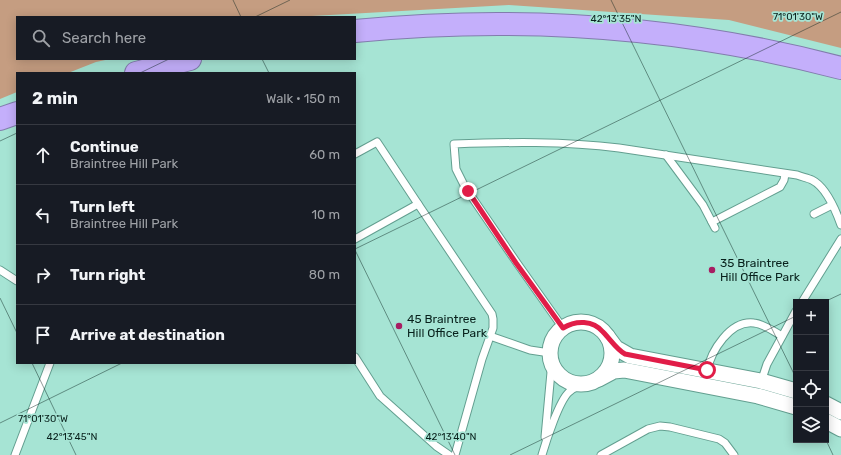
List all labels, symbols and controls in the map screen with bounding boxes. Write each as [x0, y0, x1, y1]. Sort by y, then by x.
text: 71°01'30"W [773, 11, 823, 23]
text: 42°13'35"N [590, 13, 642, 25]
search box [16, 16, 356, 60]
icon: search [30, 27, 52, 49]
text: Search here [62, 29, 146, 47]
text: 2 min [32, 88, 78, 108]
text: Walk · 150 m [266, 91, 340, 106]
text: Continue [70, 138, 139, 156]
icon: ahead [32, 144, 54, 166]
text: 60 m [309, 147, 340, 162]
text: Braintree Hill Park [70, 156, 178, 171]
route end [459, 182, 477, 200]
text: Turn left [70, 198, 135, 216]
icon: left [32, 204, 54, 226]
text: 10 m [311, 207, 340, 222]
text: Braintree Hill Park [70, 216, 178, 231]
place label: 35 Braintree Hill Office Park [720, 256, 801, 284]
icon: right [32, 264, 54, 286]
marker: 35 Braintree Hill Office Park [707, 265, 717, 275]
text: Turn right [70, 266, 145, 284]
text: 80 m [309, 267, 340, 282]
map controls [793, 299, 829, 443]
button: + [793, 299, 829, 335]
place label: 45 Braintree Hill Office Park [407, 312, 488, 340]
marker: 45 Braintree Hill Office Park [394, 321, 404, 331]
icon: arrive [32, 324, 54, 346]
text: Arrive at destination [70, 326, 225, 344]
button: − [793, 335, 829, 371]
route start [698, 361, 716, 379]
button: locate [793, 371, 829, 407]
button: layers [793, 407, 829, 443]
text: 71°01'30"W [18, 413, 68, 425]
text: 42°13'45"N [47, 431, 97, 443]
text: 42°13'40"N [425, 431, 477, 443]

